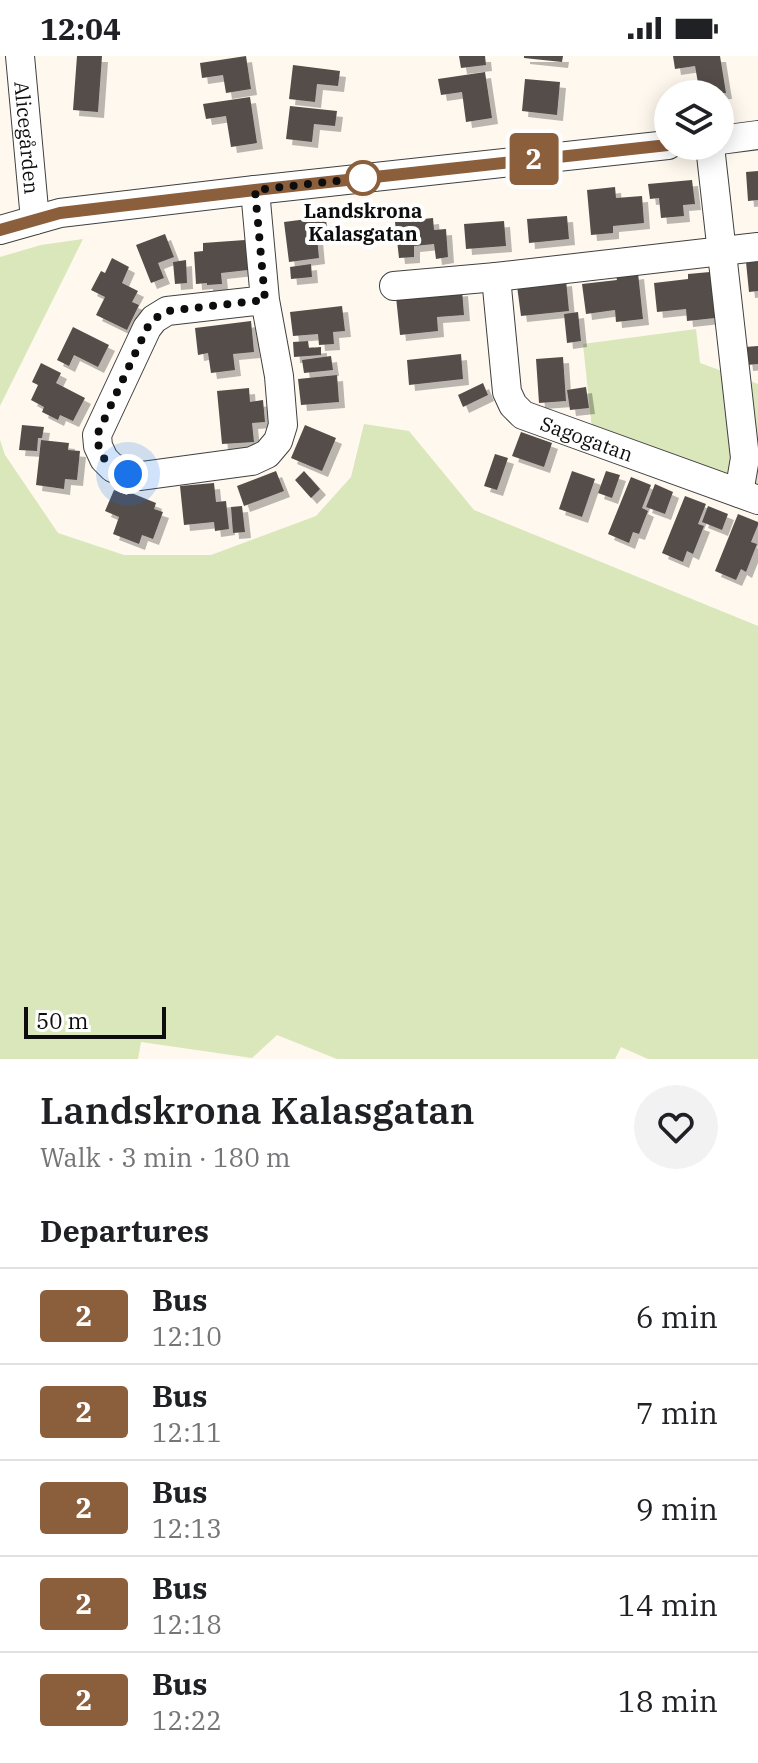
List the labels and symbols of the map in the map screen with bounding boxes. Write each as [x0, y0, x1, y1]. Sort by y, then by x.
street label: Alicegården [9, 80, 46, 195]
line badge: 2 [508, 133, 560, 185]
marker: Landskrona Kalasgatan [346, 161, 380, 195]
place label: Landskrona Kalasgatan [304, 197, 422, 247]
street label: Sagogatan [537, 409, 637, 467]
your location [108, 454, 148, 494]
scale bar [24, 1003, 166, 1039]

